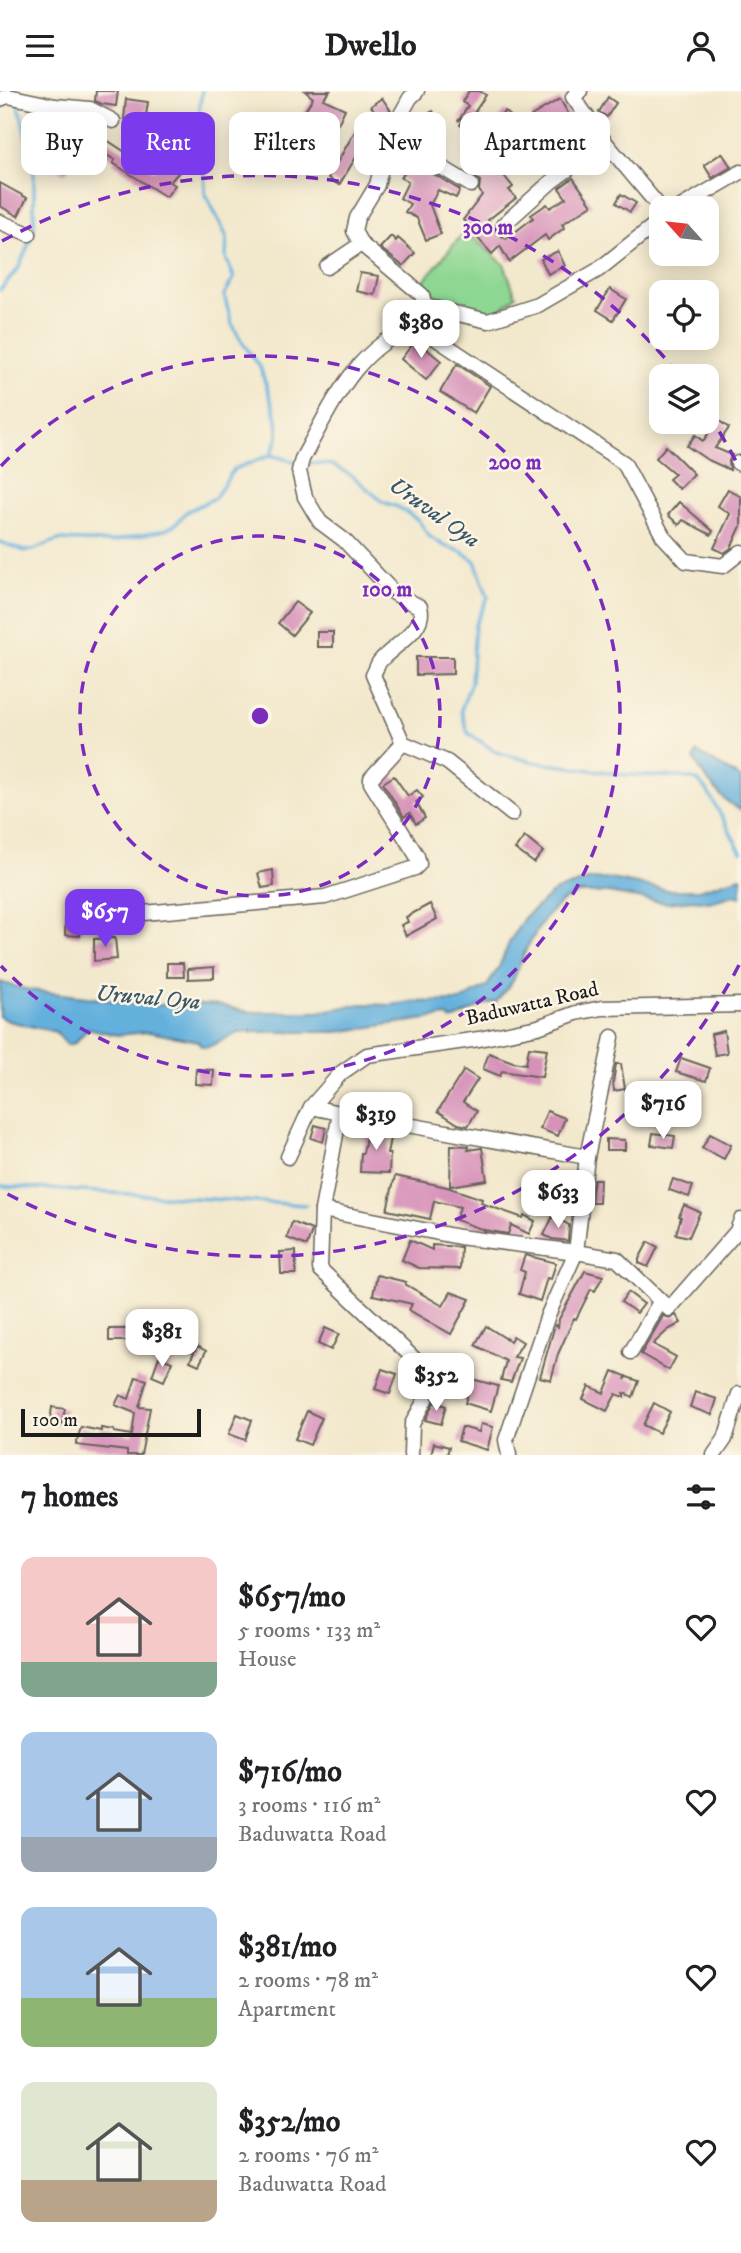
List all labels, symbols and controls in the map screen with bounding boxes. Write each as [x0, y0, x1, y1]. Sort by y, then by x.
text: Dwello [324, 26, 417, 66]
icon: menu [21, 27, 59, 65]
icon: person [682, 27, 720, 65]
chip: Buy [21, 112, 107, 175]
chip: Rent [121, 112, 215, 175]
chip: Filters [229, 112, 340, 175]
chip: New [354, 112, 446, 175]
chip: Apartment [460, 112, 610, 175]
north arrow [649, 196, 719, 266]
map controls [649, 196, 719, 434]
text: 300 m [463, 215, 514, 241]
button: locate [649, 280, 719, 350]
pin: $380 [380, 301, 462, 360]
text: $380 [398, 308, 444, 337]
button: layers [649, 364, 719, 434]
text: 200 m [488, 450, 542, 476]
water label: Uruval Oya [383, 471, 485, 555]
text: 100 m [362, 577, 412, 603]
centre of rings [248, 704, 272, 728]
pin: $657 [64, 889, 146, 949]
text: $657 [81, 897, 129, 926]
street label: Baduwatta Road [463, 976, 601, 1032]
water label: Uruval Oya [95, 979, 201, 1017]
pin: $716 [622, 1081, 704, 1141]
text: $716 [641, 1089, 686, 1118]
pin: $319 [335, 1093, 417, 1152]
text: $319 [356, 1100, 396, 1129]
pin: $633 [517, 1171, 599, 1230]
text: $633 [537, 1178, 579, 1207]
pin: $381 [121, 1309, 203, 1369]
text: $381 [141, 1317, 183, 1346]
pin: $352 [395, 1353, 477, 1413]
text: $352 [414, 1361, 458, 1390]
scale bar [21, 1406, 201, 1438]
text: 100 m [32, 1409, 78, 1432]
icon: filters [682, 1478, 720, 1516]
text: 7 homes [21, 1479, 118, 1516]
text: $657/mo [238, 1579, 346, 1616]
icon: home [77, 1585, 161, 1669]
icon: heart [682, 1608, 720, 1646]
text: 5 rooms · 133 m² [238, 1616, 380, 1645]
text: House [238, 1645, 296, 1674]
text: $716/mo [238, 1754, 342, 1791]
icon: home [77, 1760, 161, 1844]
icon: heart [682, 1783, 720, 1821]
text: 3 rooms · 116 m² [238, 1791, 381, 1820]
text: Baduwatta Road [238, 1820, 386, 1849]
text: $381/mo [238, 1929, 337, 1966]
icon: home [77, 1935, 161, 2019]
icon: heart [682, 1958, 720, 1996]
text: 2 rooms · 78 m² [238, 1966, 378, 1995]
text: Apartment [238, 1995, 336, 2024]
text: $352/mo [238, 2104, 340, 2141]
icon: home [77, 2110, 161, 2194]
icon: heart [682, 2133, 720, 2171]
text: 2 rooms · 76 m² [238, 2141, 378, 2170]
text: Baduwatta Road [238, 2170, 386, 2199]

